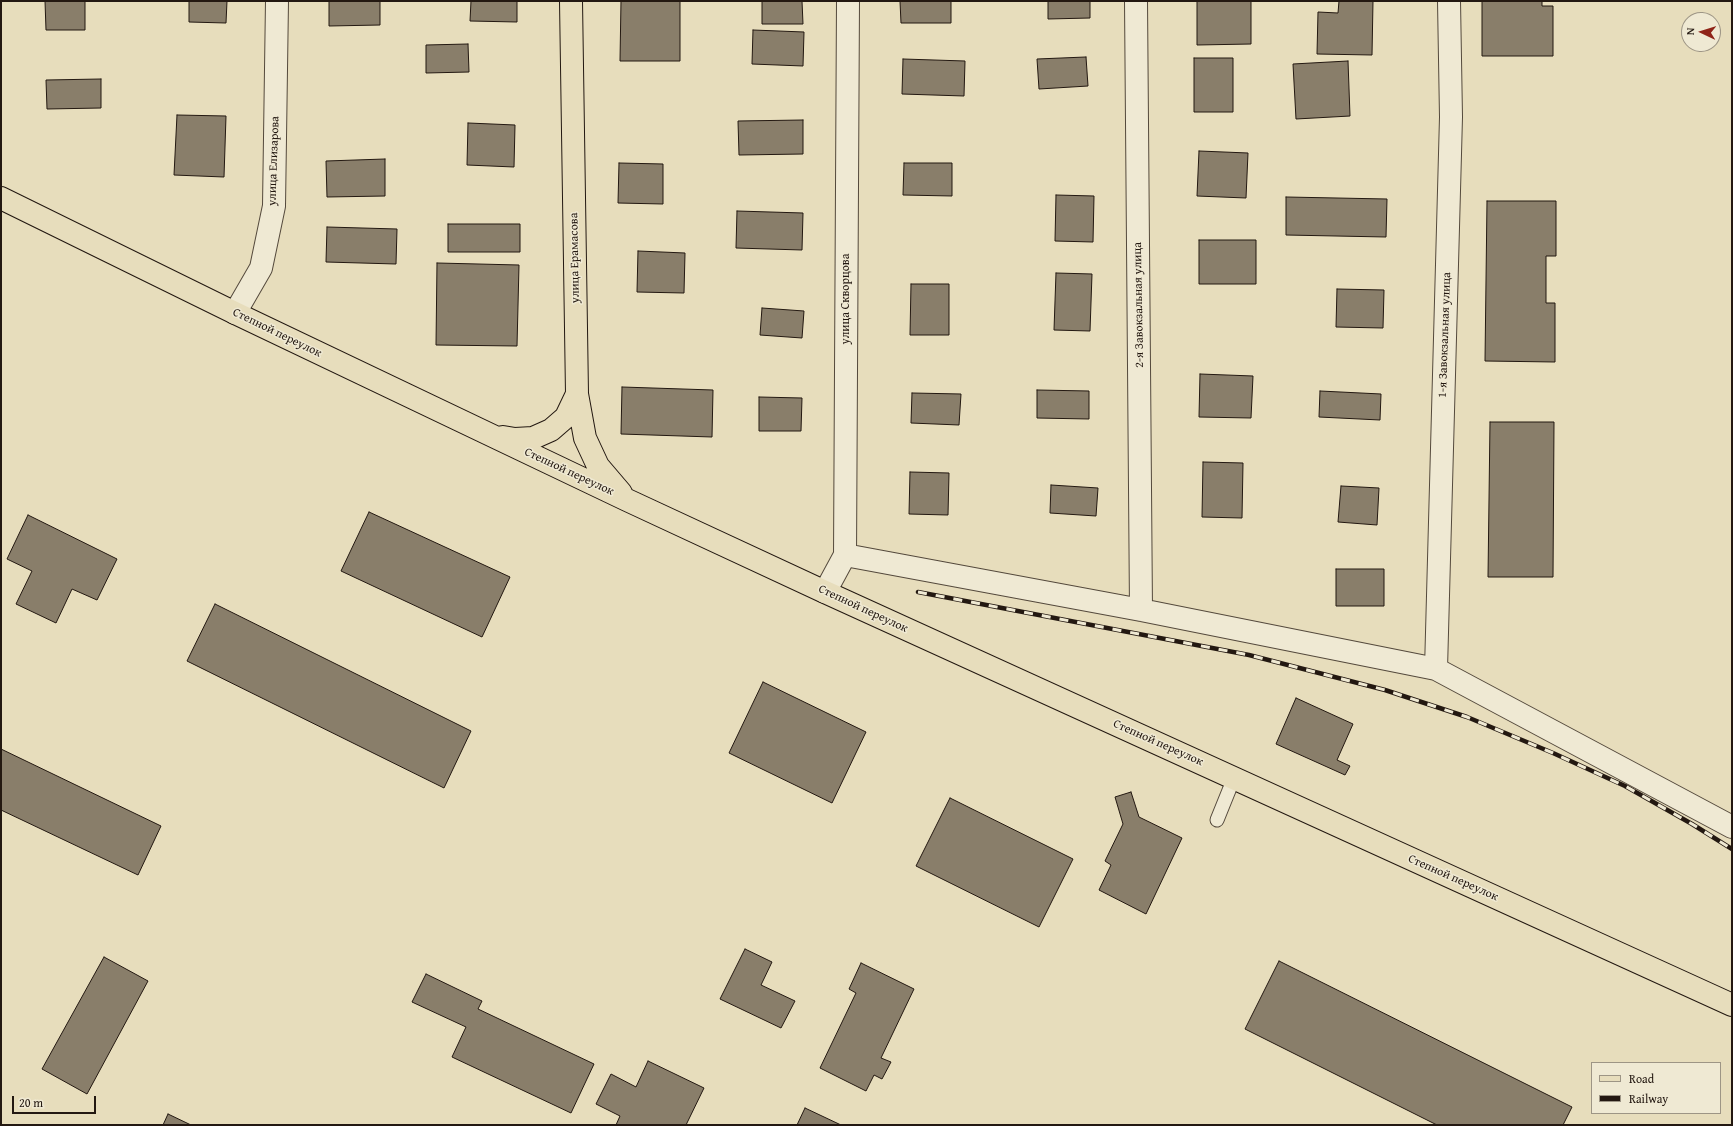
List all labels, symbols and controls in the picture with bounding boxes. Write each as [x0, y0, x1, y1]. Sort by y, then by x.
north arrow [1681, 12, 1721, 52]
text: N [1682, 27, 1698, 35]
street label: улица Елизарова [265, 116, 283, 206]
street label: улица Ерамасова [567, 213, 583, 303]
street label: 2-я Завокзальная улица [1131, 242, 1147, 368]
street label: улица Скворцова [839, 254, 853, 344]
street label: 1-я Завокзальная улица [1436, 272, 1454, 398]
street label: Степной переулок [230, 305, 324, 361]
street label: Степной переулок [522, 445, 616, 499]
street label: Степной переулок [816, 582, 910, 636]
street label: Степной переулок [1111, 717, 1205, 769]
street label: Степной переулок [1406, 852, 1500, 904]
legend [1591, 1062, 1721, 1114]
text: Road [1629, 1070, 1654, 1087]
scale bar [14, 1088, 98, 1114]
text: Railway [1629, 1090, 1668, 1107]
text: 20 m [19, 1094, 43, 1111]

